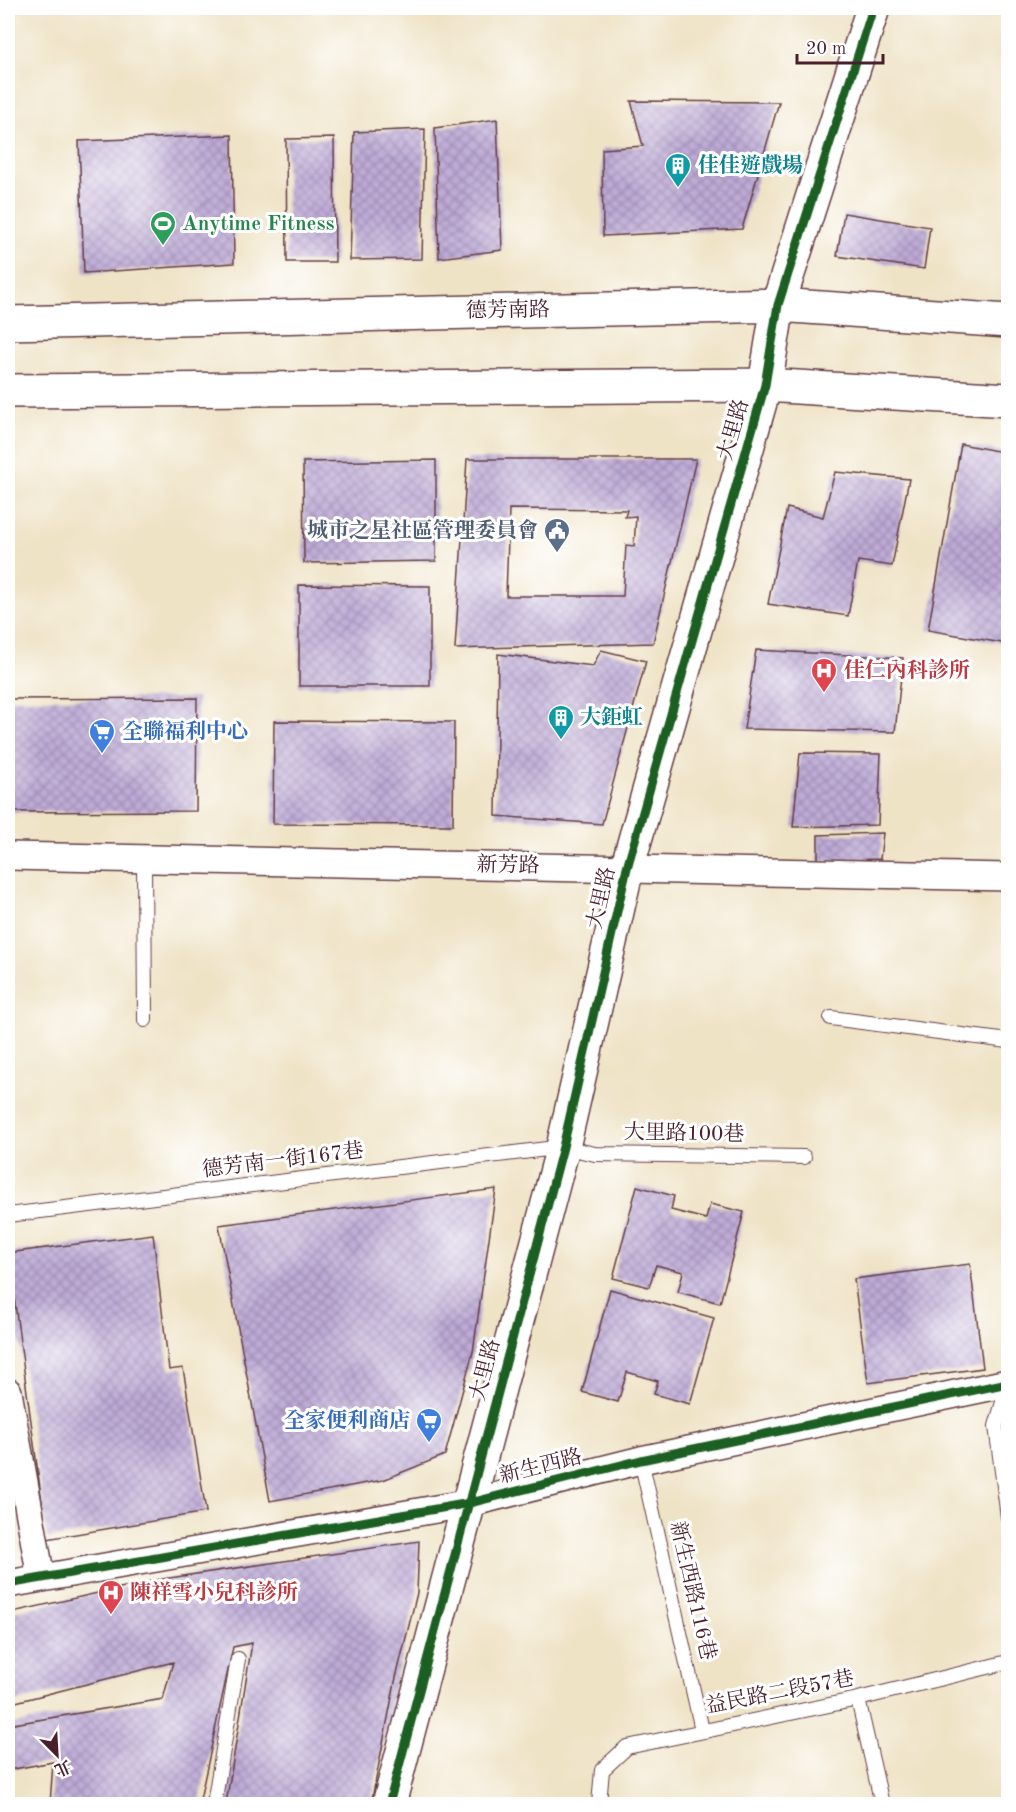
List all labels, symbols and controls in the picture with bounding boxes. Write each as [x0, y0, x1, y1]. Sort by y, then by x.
scale bar [797, 27, 882, 65]
text: 20 m [806, 40, 846, 58]
building icon: 佳佳遊戲場 [663, 151, 693, 189]
place label: 佳佳遊戲場 [698, 153, 803, 177]
sports icon: Anytime Fitness [148, 209, 178, 247]
place label: Anytime Fitness [182, 214, 335, 235]
street label: 德芳南路 [466, 298, 550, 322]
street label: 大里路 [713, 396, 753, 463]
public building icon: 城市之星社區管理委員會 [542, 516, 572, 554]
place label: 城市之星社區管理委員會 [307, 518, 538, 542]
hospital icon: 佳仁內科診所 [809, 656, 839, 694]
place label: 佳仁內科診所 [844, 658, 970, 682]
building icon: 大鉅虹 [546, 703, 576, 741]
place label: 大鉅虹 [580, 706, 643, 729]
supermarket icon: 全聯福利中心 [87, 717, 117, 755]
place label: 全聯福利中心 [122, 720, 248, 743]
street label: 新芳路 [476, 853, 540, 877]
street label: 大里路 [583, 864, 619, 931]
street label: 大里路100巷 [624, 1120, 744, 1146]
street label: 德芳南一街167巷 [201, 1139, 365, 1181]
street label: 大里路 [466, 1336, 504, 1403]
supermarket icon: 全家便利商店 [414, 1406, 444, 1444]
place label: 全家便利商店 [284, 1408, 410, 1432]
street label: 新生西路 [497, 1445, 584, 1487]
street label: 新生西路116巷 [666, 1519, 720, 1662]
hospital icon: 陳祥雪小兒科診所 [96, 1578, 126, 1616]
place label: 陳祥雪小兒科診所 [130, 1580, 298, 1604]
street label: 益民路二段57巷 [704, 1666, 856, 1718]
north arrow [27, 1725, 87, 1785]
text: 北 [52, 1756, 74, 1779]

